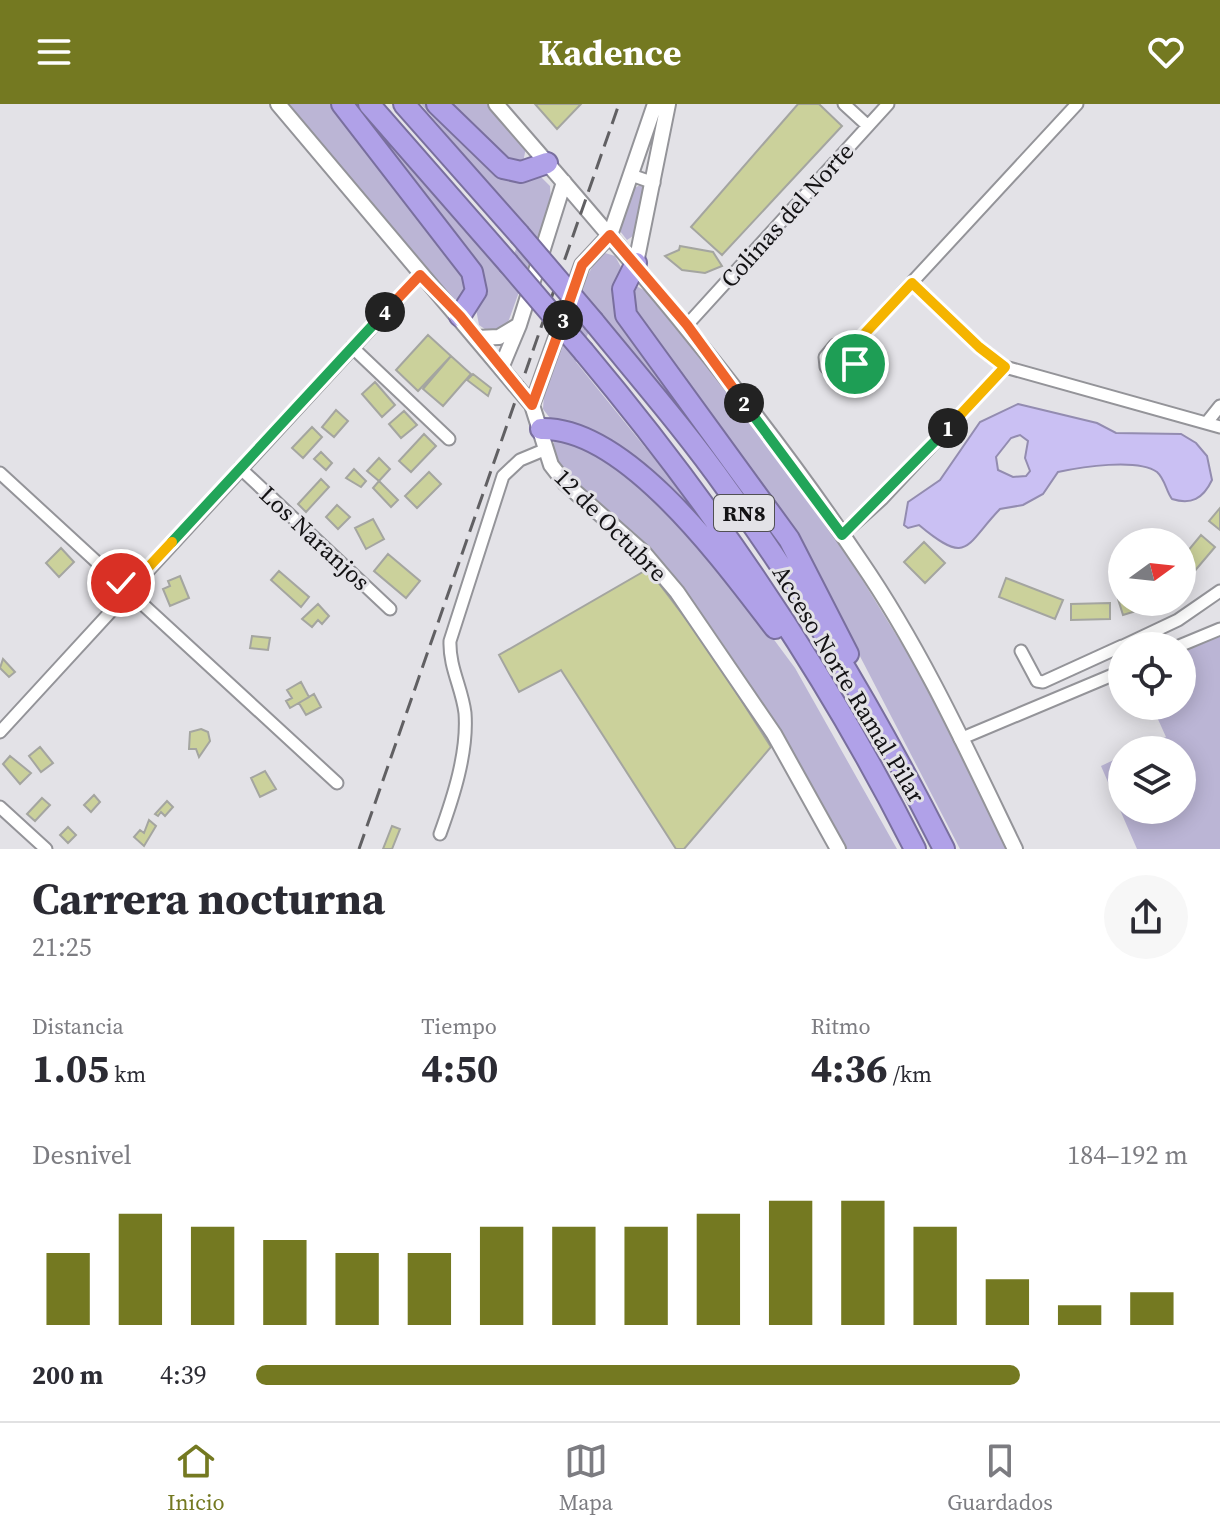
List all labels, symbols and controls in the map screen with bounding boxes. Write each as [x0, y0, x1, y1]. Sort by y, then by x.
text: Kadence [538, 28, 682, 77]
icon: menu [32, 30, 76, 74]
icon: heart [1144, 30, 1188, 74]
street label: Colinas del Norte [713, 135, 861, 295]
pin: 4 [365, 292, 405, 332]
text: 4 [379, 297, 391, 327]
pin: 3 [543, 300, 583, 340]
text: 3 [557, 305, 569, 335]
pin [821, 330, 889, 398]
icon: arrive [833, 342, 877, 386]
pin: 2 [724, 383, 764, 423]
text: 2 [738, 388, 750, 418]
pin: 1 [928, 408, 968, 448]
text: 1 [942, 413, 954, 443]
street label: 12 de Octubre [547, 461, 675, 589]
street label: Los Naranjos [253, 478, 377, 598]
road number: RN8 [714, 495, 774, 531]
north arrow [1108, 528, 1196, 616]
map controls [1108, 528, 1196, 824]
pin [87, 549, 155, 617]
street label: Acceso Norte Ramal Pilar [765, 559, 933, 809]
icon: check [99, 561, 143, 605]
button: locate [1108, 632, 1196, 720]
button: layers [1108, 736, 1196, 824]
text: Carrera nocturna [32, 868, 385, 929]
button: share [1104, 875, 1188, 959]
text: 21:25 [32, 929, 92, 965]
text: Distancia [32, 1011, 124, 1041]
text: Tiempo [421, 1011, 497, 1041]
text: Ritmo [811, 1011, 871, 1041]
text: 1.05 [32, 1041, 109, 1095]
text: 4:50 [421, 1041, 498, 1095]
text: 4:36 [811, 1041, 888, 1095]
text: km [109, 1059, 146, 1089]
text: /km [888, 1059, 932, 1089]
text: Desnivel [32, 1137, 131, 1173]
text: 184–192 m [1067, 1137, 1188, 1173]
text: 200 m [32, 1357, 103, 1393]
text: 4:39 [160, 1357, 207, 1393]
tab: Inicio [167, 1439, 225, 1517]
tab: Mapa [559, 1439, 613, 1517]
tab: Guardados [947, 1439, 1053, 1517]

